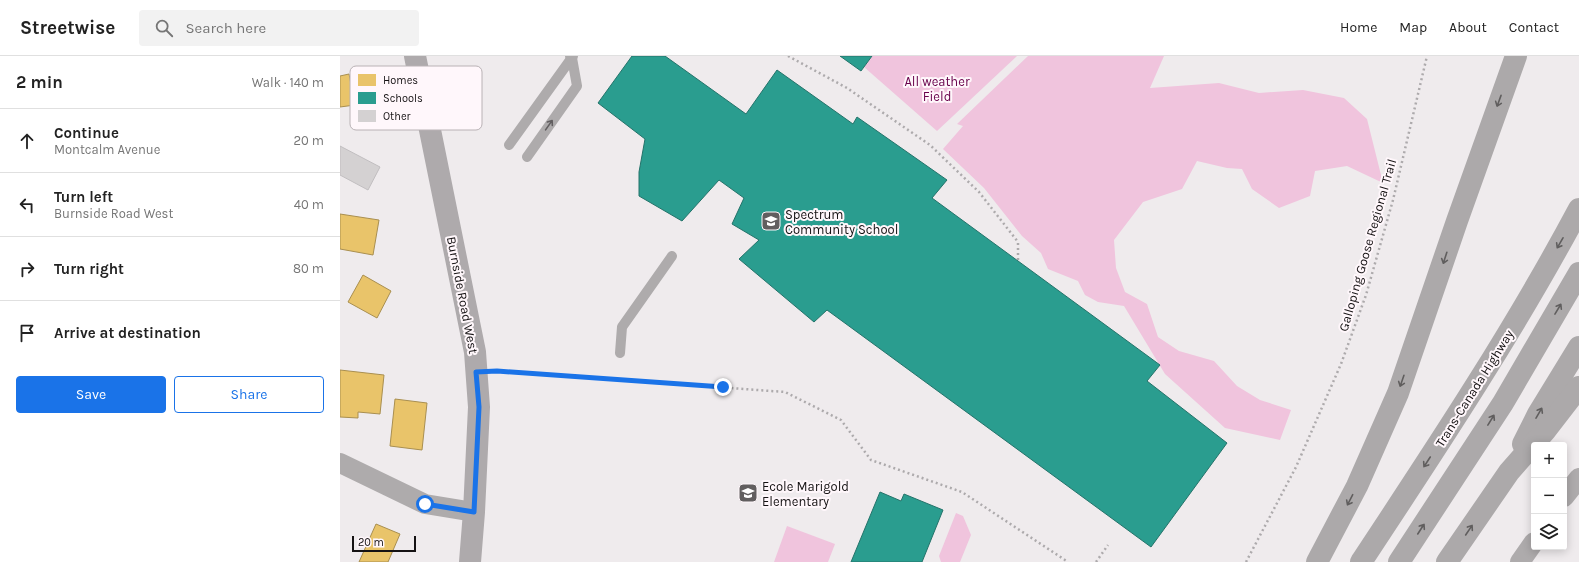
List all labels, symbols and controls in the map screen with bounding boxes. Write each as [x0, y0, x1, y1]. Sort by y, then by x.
search box [139, 10, 419, 46]
text: Streetwise [20, 17, 115, 39]
icon: search [153, 17, 175, 39]
text: Search here [185, 19, 266, 37]
text: Home [1340, 19, 1377, 36]
text: Map [1399, 19, 1427, 36]
text: About [1449, 19, 1487, 36]
text: Contact [1509, 19, 1559, 36]
legend [350, 66, 482, 130]
text: 2 min [16, 72, 63, 92]
text: Homes [383, 74, 418, 87]
park label: All weather Field [904, 74, 970, 104]
text: Walk · 140 m [252, 75, 324, 90]
text: Schools [383, 92, 423, 105]
one-way arrow [1495, 95, 1502, 108]
text: Other [383, 110, 411, 123]
one-way arrow [545, 120, 554, 131]
text: Continue [54, 124, 119, 142]
icon: ahead [16, 130, 38, 152]
text: 20 m [294, 133, 324, 148]
text: Montcalm Avenue [54, 142, 160, 157]
street label: Galloping Goose Regional Trail [1336, 157, 1399, 333]
text: Turn left [54, 188, 113, 206]
icon: left [16, 194, 38, 216]
text: 40 m [294, 197, 324, 212]
text: Burnside Road West [54, 206, 173, 221]
place label: Spectrum Community School [785, 207, 898, 237]
school or university icon: Spectrum Community School [760, 210, 782, 232]
street label: Burnside Road West [444, 235, 481, 355]
one-way arrow [1555, 237, 1563, 249]
one-way arrow [1440, 251, 1448, 263]
icon: right [16, 258, 38, 280]
text: Turn right [54, 260, 124, 278]
text: 80 m [293, 261, 324, 276]
one-way arrow [1555, 303, 1563, 315]
icon: arrive [16, 322, 38, 344]
text: Arrive at destination [54, 324, 201, 342]
street label: Trans-Canada Highway [1432, 327, 1517, 450]
one-way arrow [1398, 374, 1405, 387]
button: Save [16, 376, 166, 413]
button: Share [174, 376, 324, 413]
route end [714, 378, 732, 396]
one-way arrow [1536, 407, 1543, 419]
one-way arrow [1488, 414, 1496, 426]
map controls [1531, 442, 1567, 550]
button: + [1531, 442, 1567, 478]
one-way arrow [1423, 456, 1431, 467]
button: − [1531, 478, 1567, 514]
place label: Ecole Marigold Elementary [762, 479, 849, 509]
school or university icon: Ecole Marigold Elementary [737, 482, 759, 504]
one-way arrow [1345, 493, 1353, 505]
route start [416, 495, 434, 513]
button: layers [1531, 514, 1567, 550]
one-way arrow [1417, 524, 1425, 535]
one-way arrow [1465, 525, 1473, 536]
scale bar [352, 534, 416, 553]
text: 20 m [358, 536, 384, 549]

